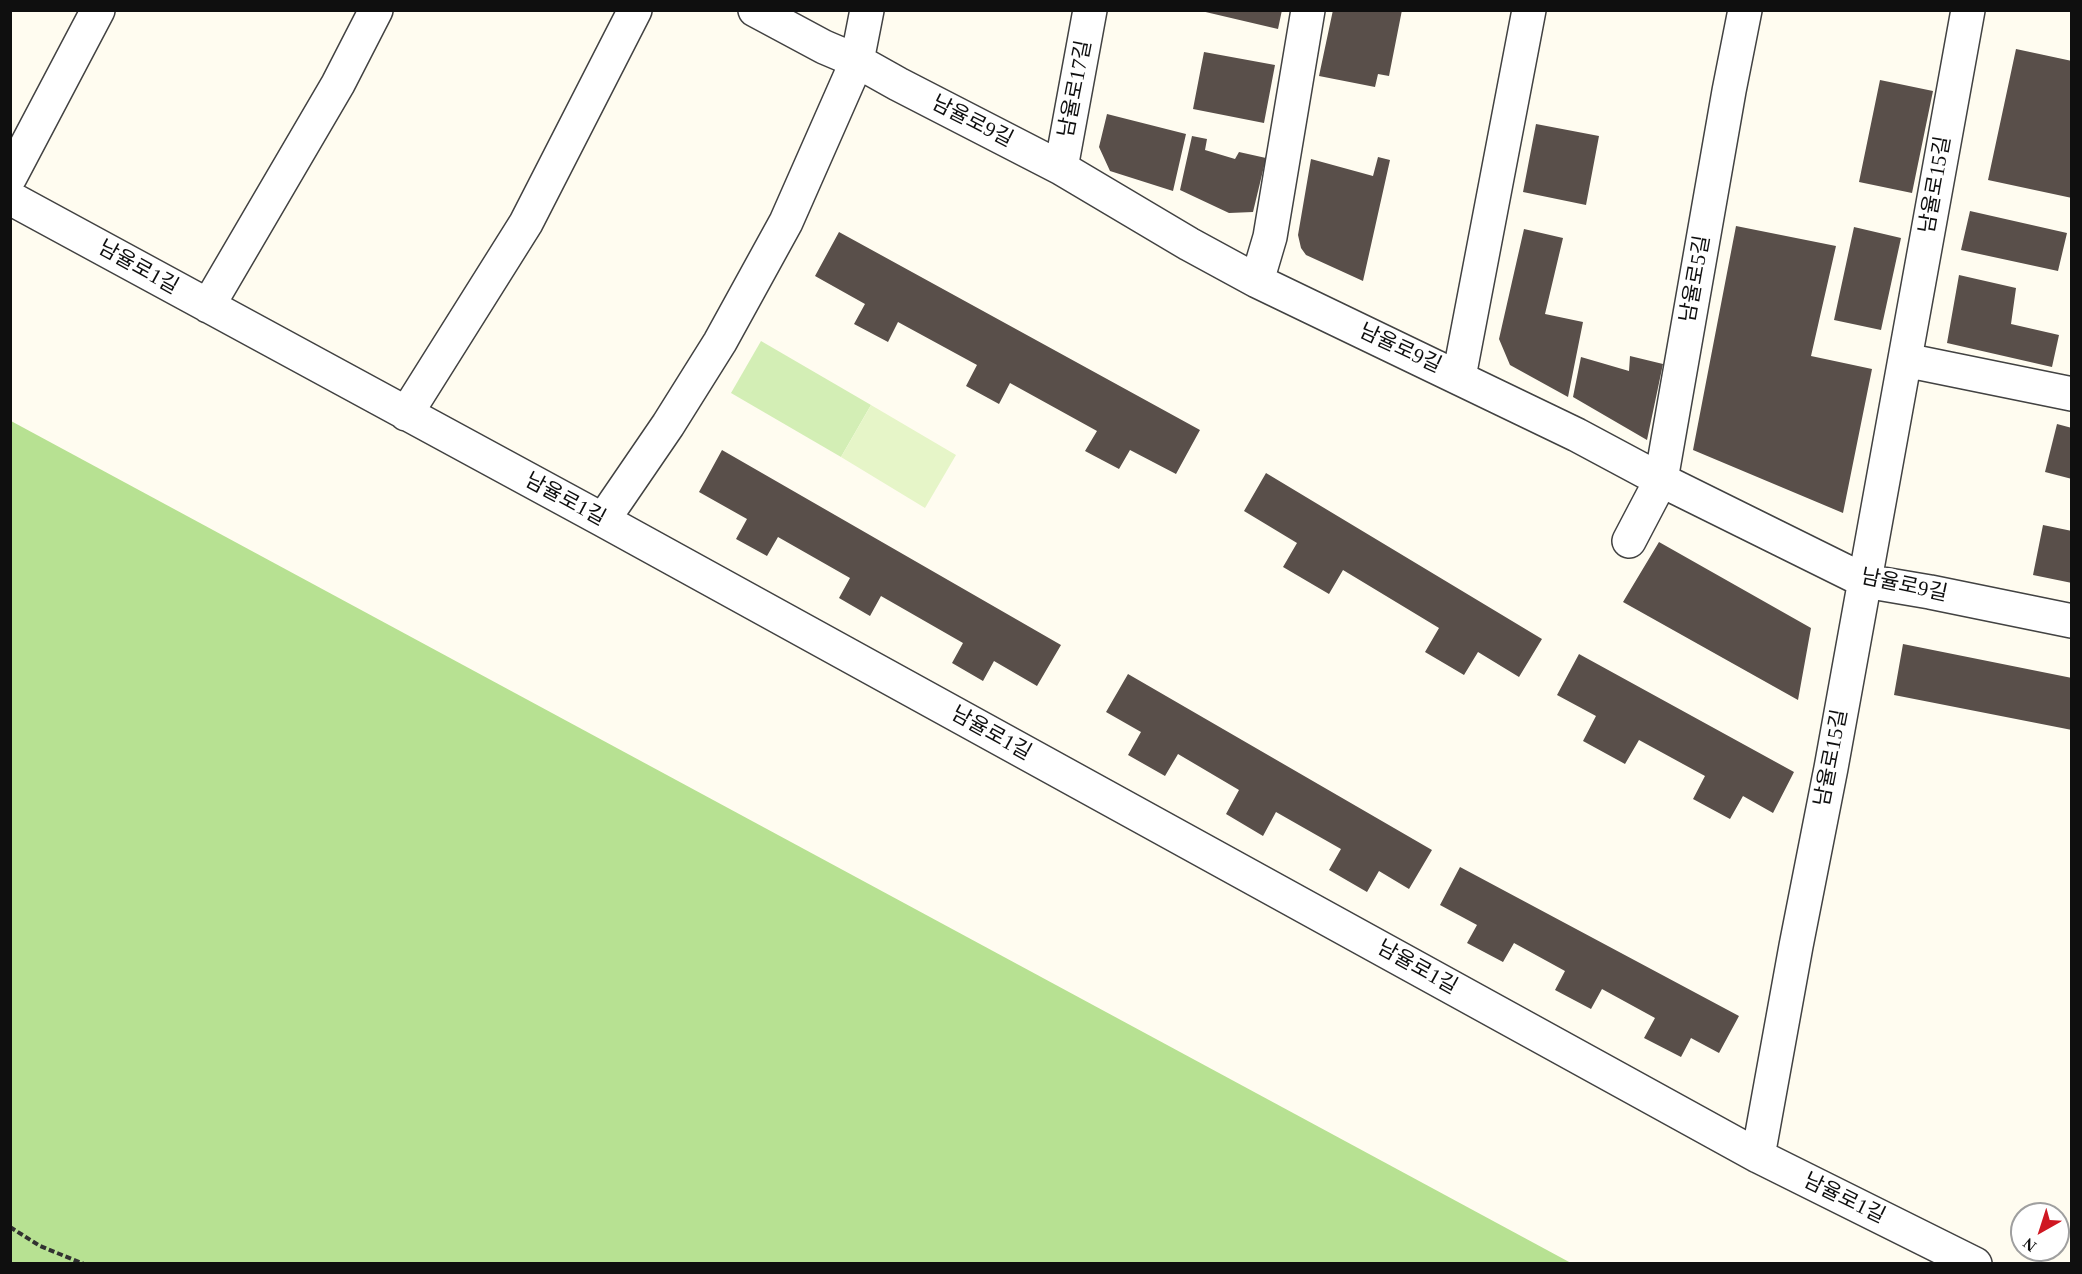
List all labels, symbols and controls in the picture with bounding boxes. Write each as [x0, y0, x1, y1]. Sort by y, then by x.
street label: 남율로17길 [1054, 38, 1098, 140]
street label: 남율로9길 [927, 91, 1017, 153]
street label: 남율로15길 [1915, 134, 1957, 236]
street label: 남율로5길 [1676, 234, 1716, 324]
street label: 남율로1길 [94, 236, 182, 300]
street label: 남율로9길 [1355, 319, 1445, 379]
street label: 남율로1길 [520, 468, 610, 532]
street label: 남율로9길 [1858, 565, 1950, 607]
street label: 남율로1길 [947, 702, 1035, 766]
street label: 남율로15길 [1810, 707, 1854, 809]
street label: 남율로1길 [1373, 936, 1461, 1000]
street label: 남율로1길 [1799, 1168, 1889, 1230]
north arrow [2010, 1202, 2070, 1262]
text: N [2020, 1235, 2039, 1255]

